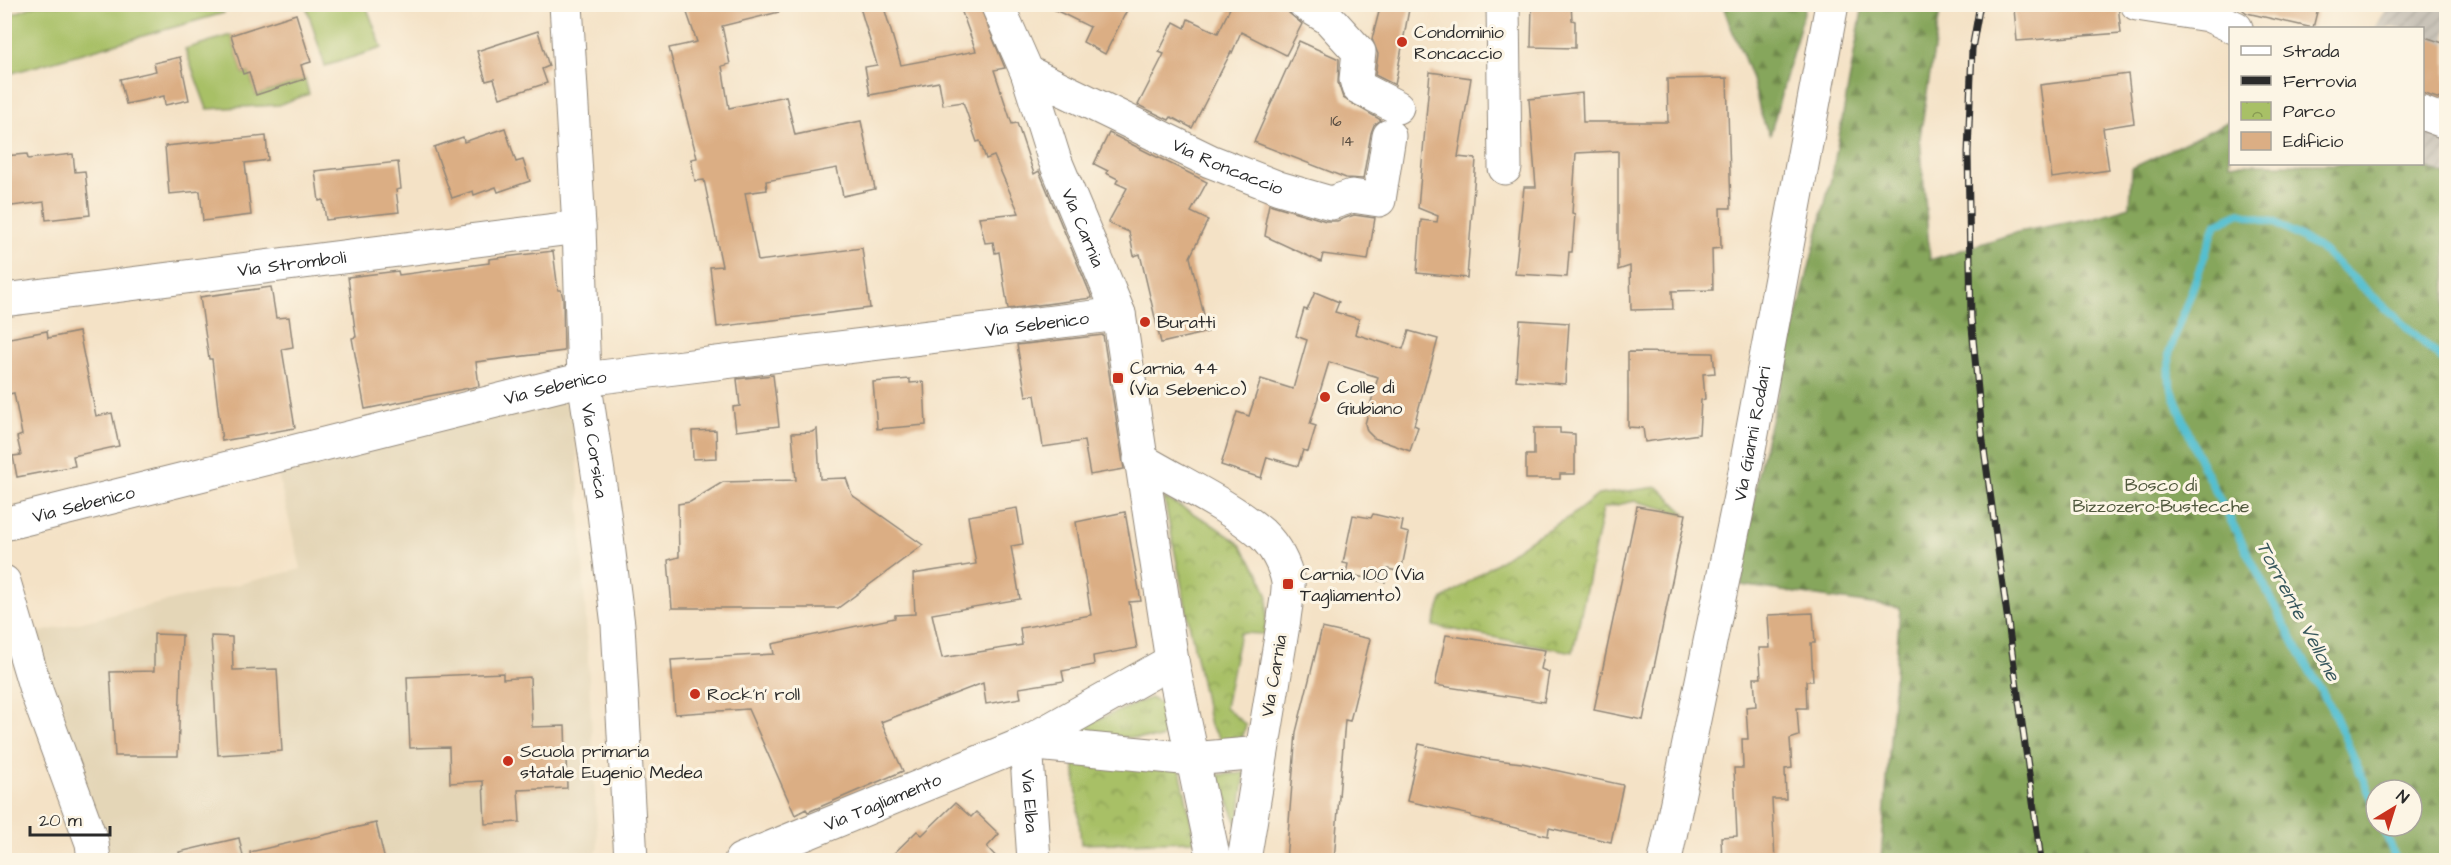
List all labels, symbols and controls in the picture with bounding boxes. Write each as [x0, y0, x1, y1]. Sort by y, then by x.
place label: Condominio Roncaccio [1414, 20, 1504, 66]
legend [2229, 27, 2424, 165]
marker: Condominio Roncaccio [1395, 35, 1409, 49]
text: Strada [2283, 39, 2339, 64]
text: Ferrovia [2283, 69, 2356, 94]
text: Parco [2283, 99, 2335, 124]
house number: 16 [1330, 111, 1342, 132]
text: Edificio [2283, 129, 2343, 154]
house number: 14 [1342, 131, 1354, 152]
street label: Via Roncaccio [1168, 132, 1287, 201]
street label: Via Carnia [1056, 185, 1111, 271]
street label: Via Stromboli [236, 244, 348, 283]
street label: Via Sebenico [983, 305, 1090, 343]
place label: Buratti [1157, 310, 1216, 335]
marker: Buratti [1138, 315, 1152, 329]
place label: Carnia, 44 (Via Sebenico) [1130, 356, 1246, 402]
street label: Via Sebenico [501, 364, 608, 411]
street label: Via Gianni Rodari [1727, 364, 1777, 503]
marker: Carnia, 44 (Via Sebenico) [1111, 371, 1125, 385]
place label: Colle di Giubiano [1337, 375, 1402, 421]
marker: Colle di Giubiano [1318, 390, 1332, 404]
street label: Via Corsica [575, 402, 614, 500]
park label: Bosco di Bizzozero-Bustecche [2072, 473, 2250, 519]
street label: Via Sebenico [30, 479, 137, 529]
water label: Torrente Vellone [2249, 536, 2347, 687]
place label: Carnia, 100 (Via Tagliamento) [1300, 562, 1424, 609]
marker: Carnia, 100 (Via Tagliamento) [1281, 577, 1295, 591]
street label: Via Carnia [1254, 633, 1294, 719]
place label: Rock'n' roll [707, 682, 800, 707]
marker: Rock'n' roll [688, 687, 702, 701]
place label: Scuola primaria statale Eugenio Medea [520, 739, 702, 786]
marker: Scuola primaria statale Eugenio Medea [501, 754, 515, 768]
street label: Via Tagliamento [820, 767, 945, 837]
street label: Via Elba [1015, 768, 1045, 833]
north arrow [2364, 778, 2424, 838]
text: N [2392, 785, 2413, 809]
scale bar [30, 799, 110, 837]
text: 20 m [39, 808, 82, 833]

